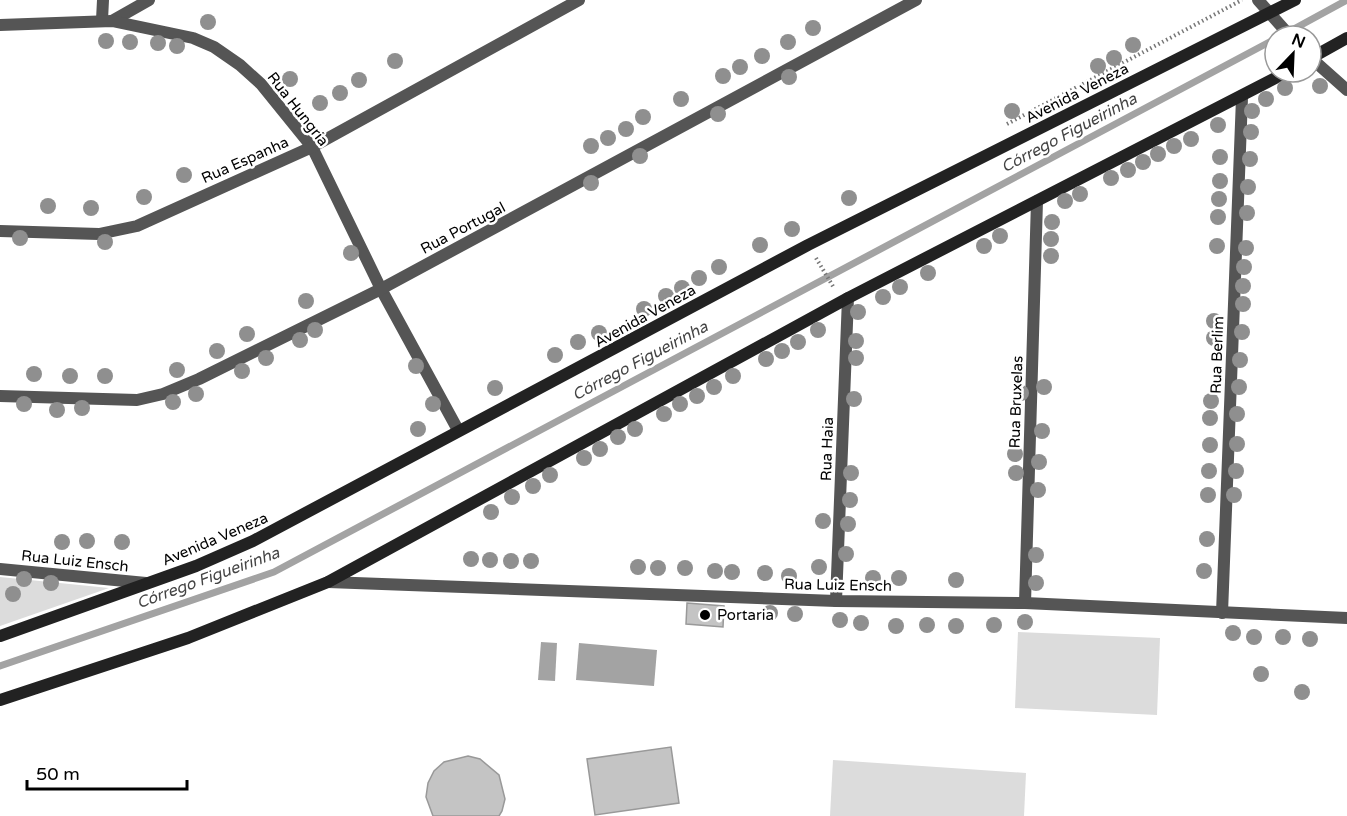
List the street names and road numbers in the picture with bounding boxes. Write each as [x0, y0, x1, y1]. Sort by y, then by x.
street label: Avenida Veneza [1022, 59, 1132, 127]
street label: Rua Hungria [264, 68, 332, 150]
street label: Rua Espanha [199, 133, 291, 187]
street label: Rua Portugal [418, 198, 508, 258]
street label: Avenida Veneza [591, 281, 699, 351]
street label: Rua Berlim [1207, 316, 1227, 394]
street label: Rua Bruxelas [1005, 355, 1027, 449]
street label: Rua Haia [817, 417, 837, 481]
street label: Avenida Veneza [159, 509, 271, 569]
street label: Rua Luiz Ensch [20, 546, 130, 576]
street label: Rua Luiz Ensch [784, 575, 892, 595]

